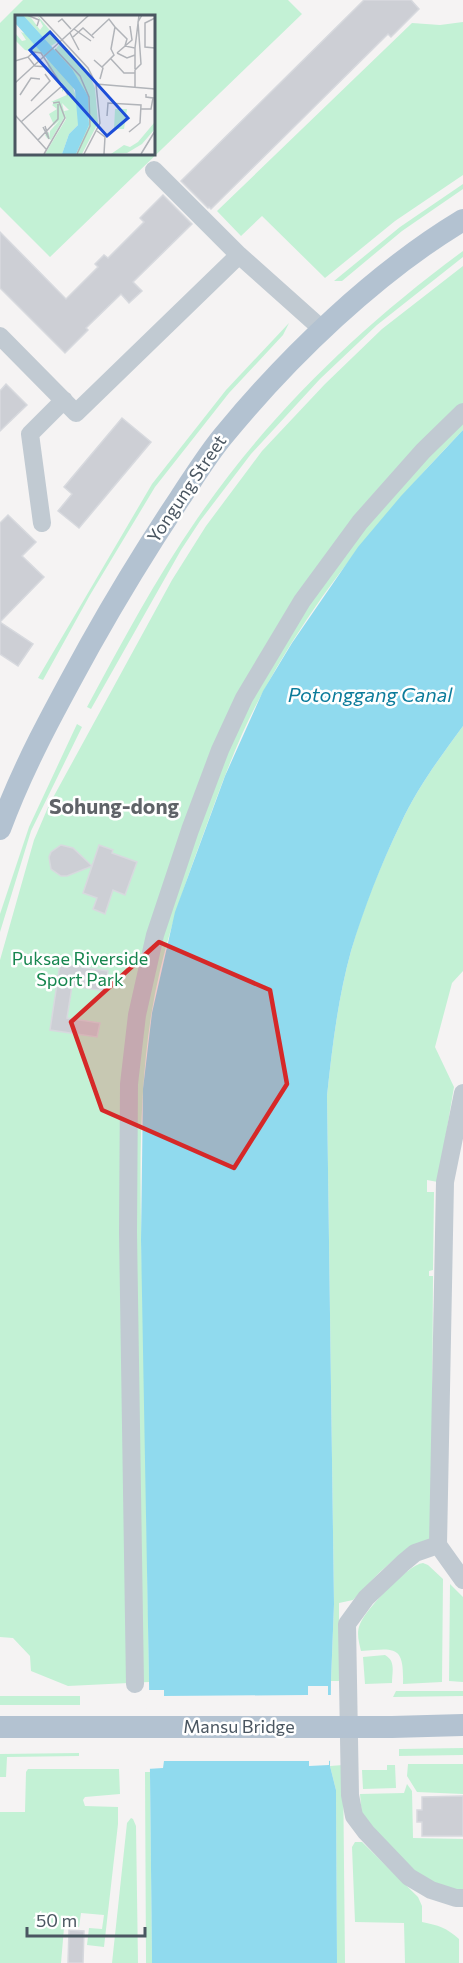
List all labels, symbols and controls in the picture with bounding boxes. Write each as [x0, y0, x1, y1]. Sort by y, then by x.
inset map [15, 15, 154, 154]
street label: Yongung Street [142, 430, 230, 547]
water label: Potonggang Canal [288, 682, 453, 706]
district label: Sohung-dong [49, 793, 180, 818]
park label: Puksae Riverside Sport Park [12, 947, 148, 990]
street label: Mansu Bridge [183, 1715, 295, 1737]
scale bar [27, 1900, 146, 1938]
text: 50 m [36, 1909, 77, 1931]

